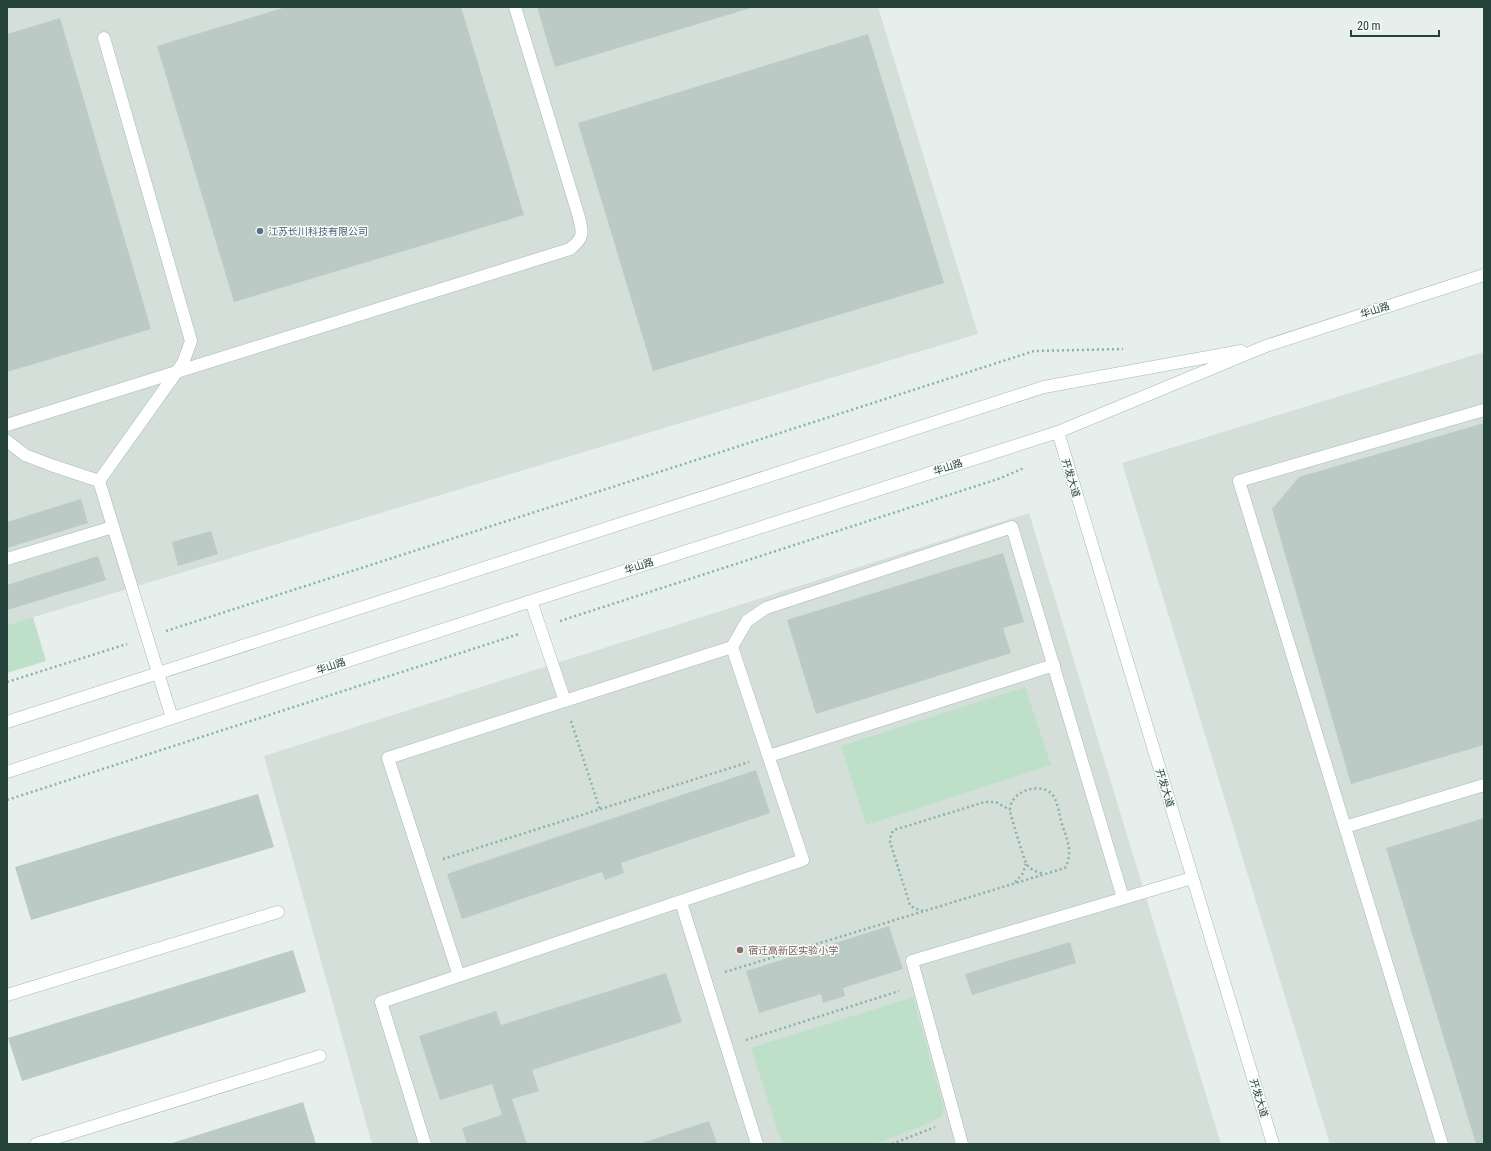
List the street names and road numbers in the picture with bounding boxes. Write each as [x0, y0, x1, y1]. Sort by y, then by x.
street label: 华山路 [1359, 300, 1391, 320]
street label: 华山路 [932, 457, 964, 477]
street label: 开发大道 [1060, 457, 1082, 499]
street label: 华山路 [623, 556, 655, 576]
street label: 华山路 [315, 656, 347, 676]
street label: 开发大道 [1154, 767, 1176, 809]
street label: 开发大道 [1248, 1077, 1270, 1119]

